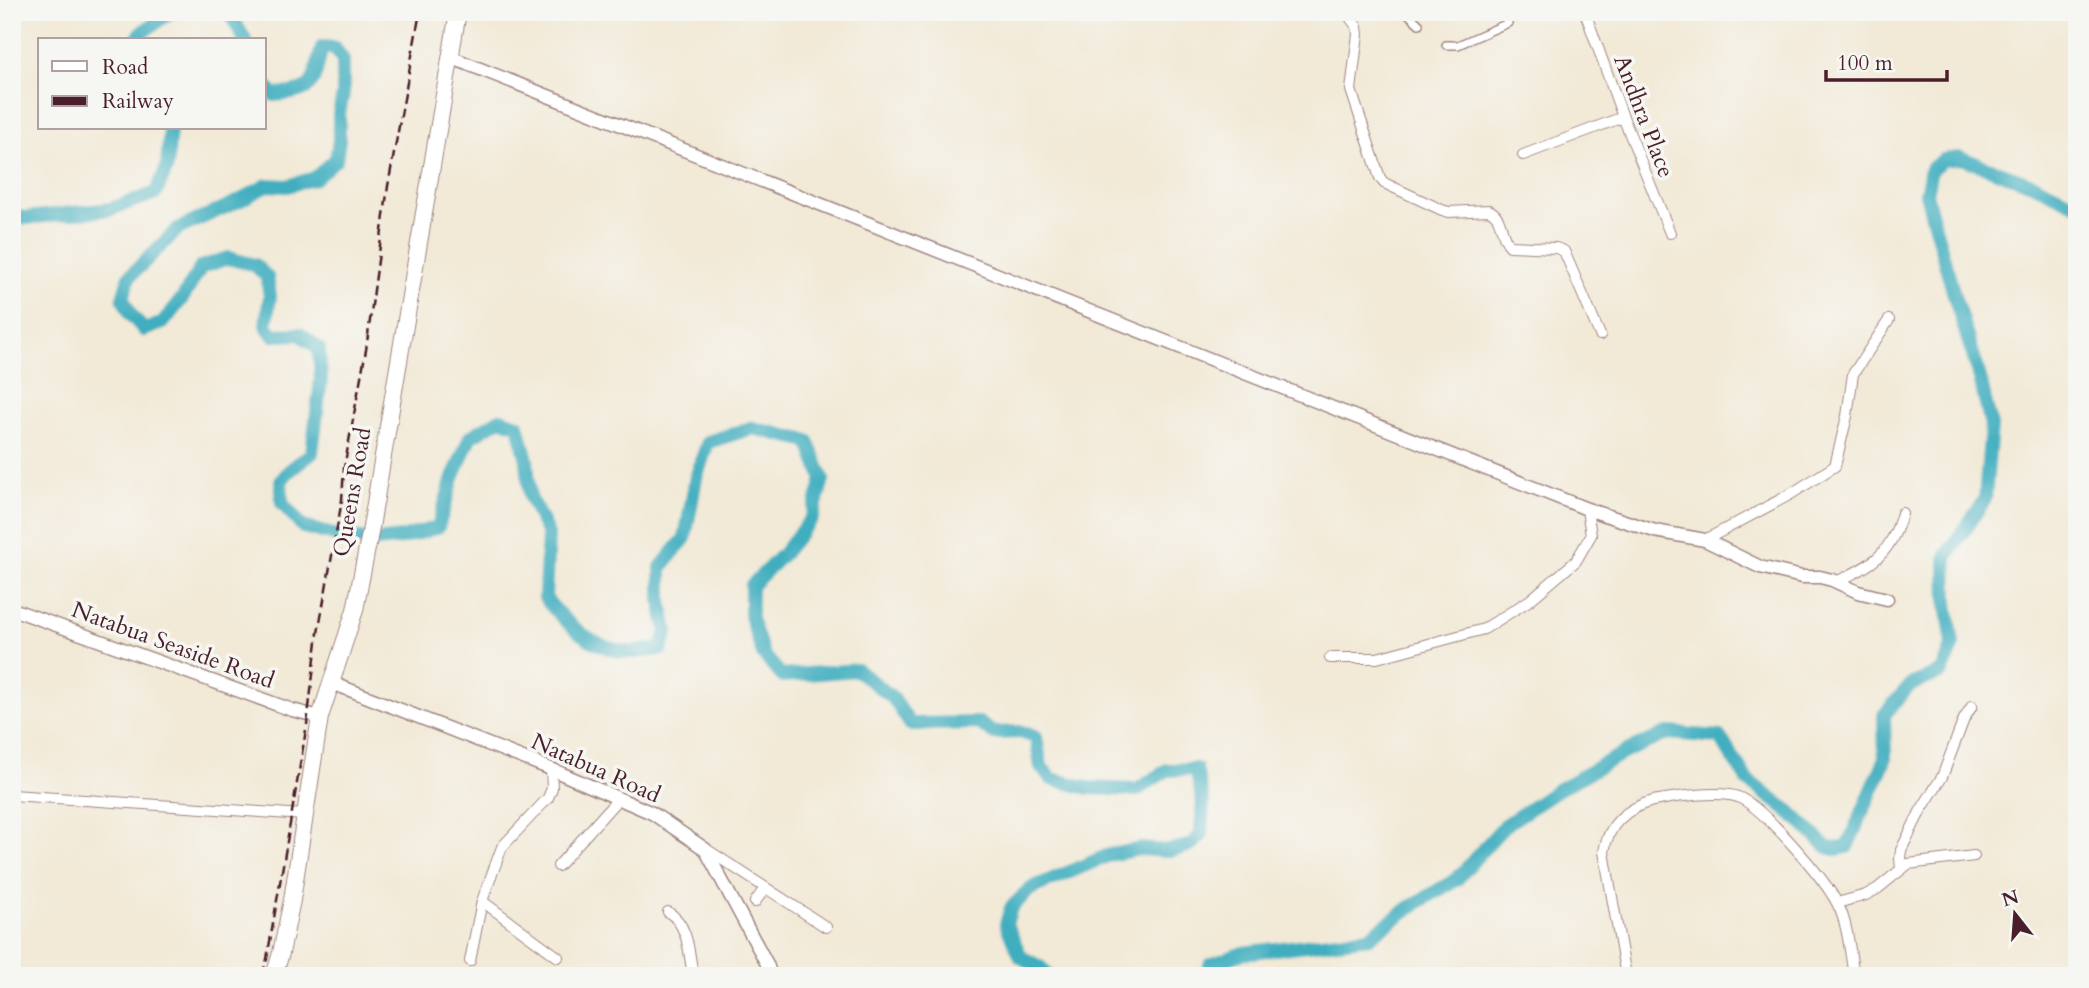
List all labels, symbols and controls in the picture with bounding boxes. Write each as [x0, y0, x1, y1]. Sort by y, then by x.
legend [38, 38, 266, 130]
scale bar [1826, 38, 1947, 82]
text: 100 m [1837, 49, 1893, 78]
street label: Andhra Place [1606, 50, 1682, 182]
text: Road [102, 53, 148, 82]
text: Railway [102, 87, 174, 116]
street label: Queens Road [325, 424, 379, 559]
street label: Natabua Seaside Road [67, 594, 279, 696]
street label: Natabua Road [526, 726, 666, 811]
north arrow [1980, 880, 2050, 950]
text: N [1999, 884, 2022, 914]

